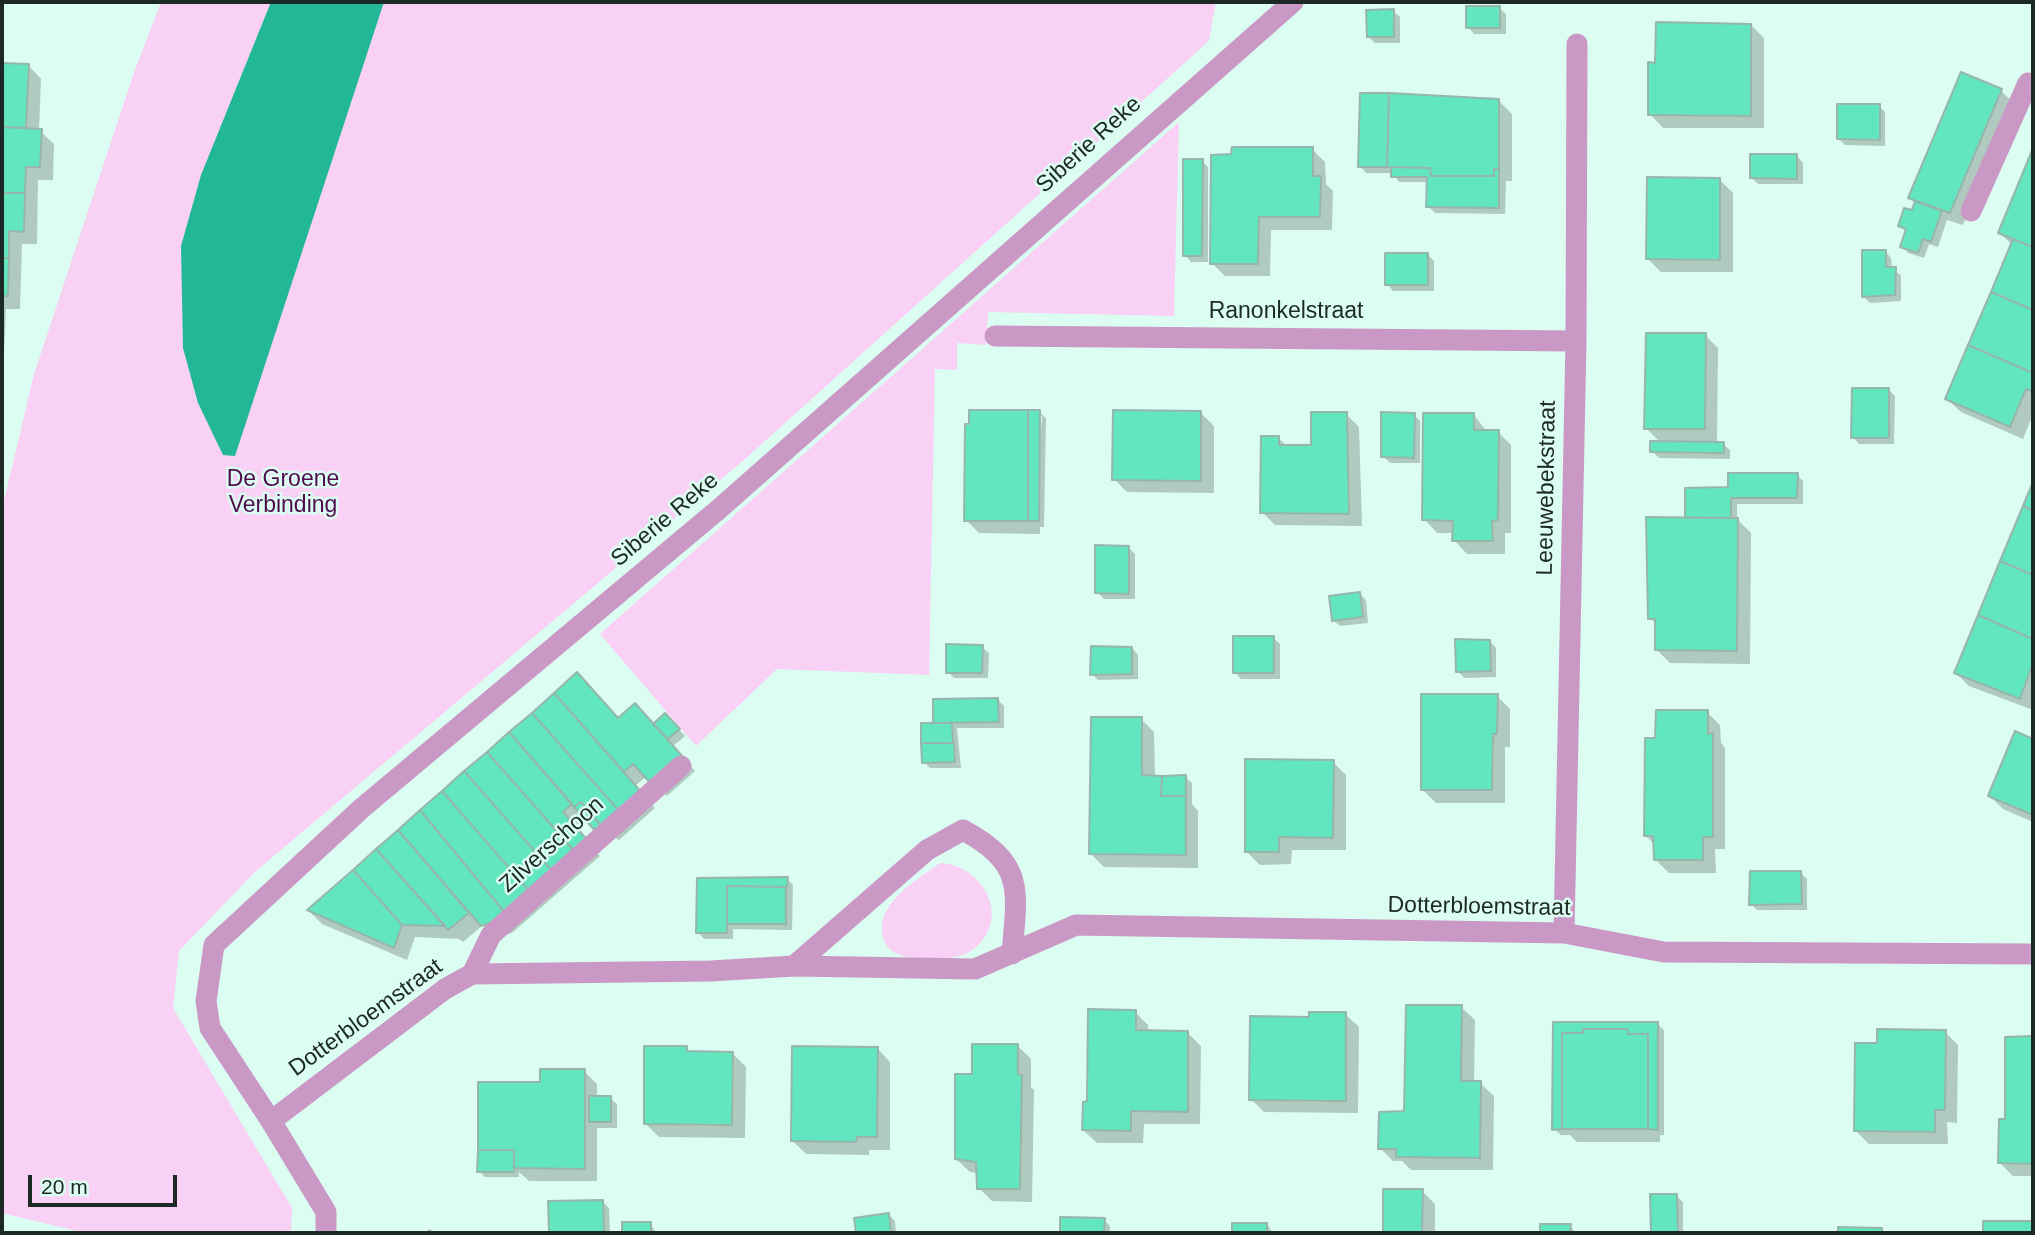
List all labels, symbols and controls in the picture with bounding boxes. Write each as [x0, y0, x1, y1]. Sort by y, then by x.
street label: Siberie Reke [1031, 91, 1147, 199]
street label: Ranonkelstraat [1209, 298, 1363, 326]
street label: Leeuwebekstraat [1532, 400, 1562, 576]
park label: De Groene Verbinding [227, 466, 339, 520]
street label: Siberie Reke [606, 467, 724, 573]
street label: Zilverschoon [494, 791, 610, 899]
street label: Dotterbloemstraat [1387, 892, 1571, 922]
street label: Dotterbloemstraat [284, 953, 448, 1083]
scale bar [32, 1162, 180, 1206]
text: 20 m [41, 1175, 88, 1198]

